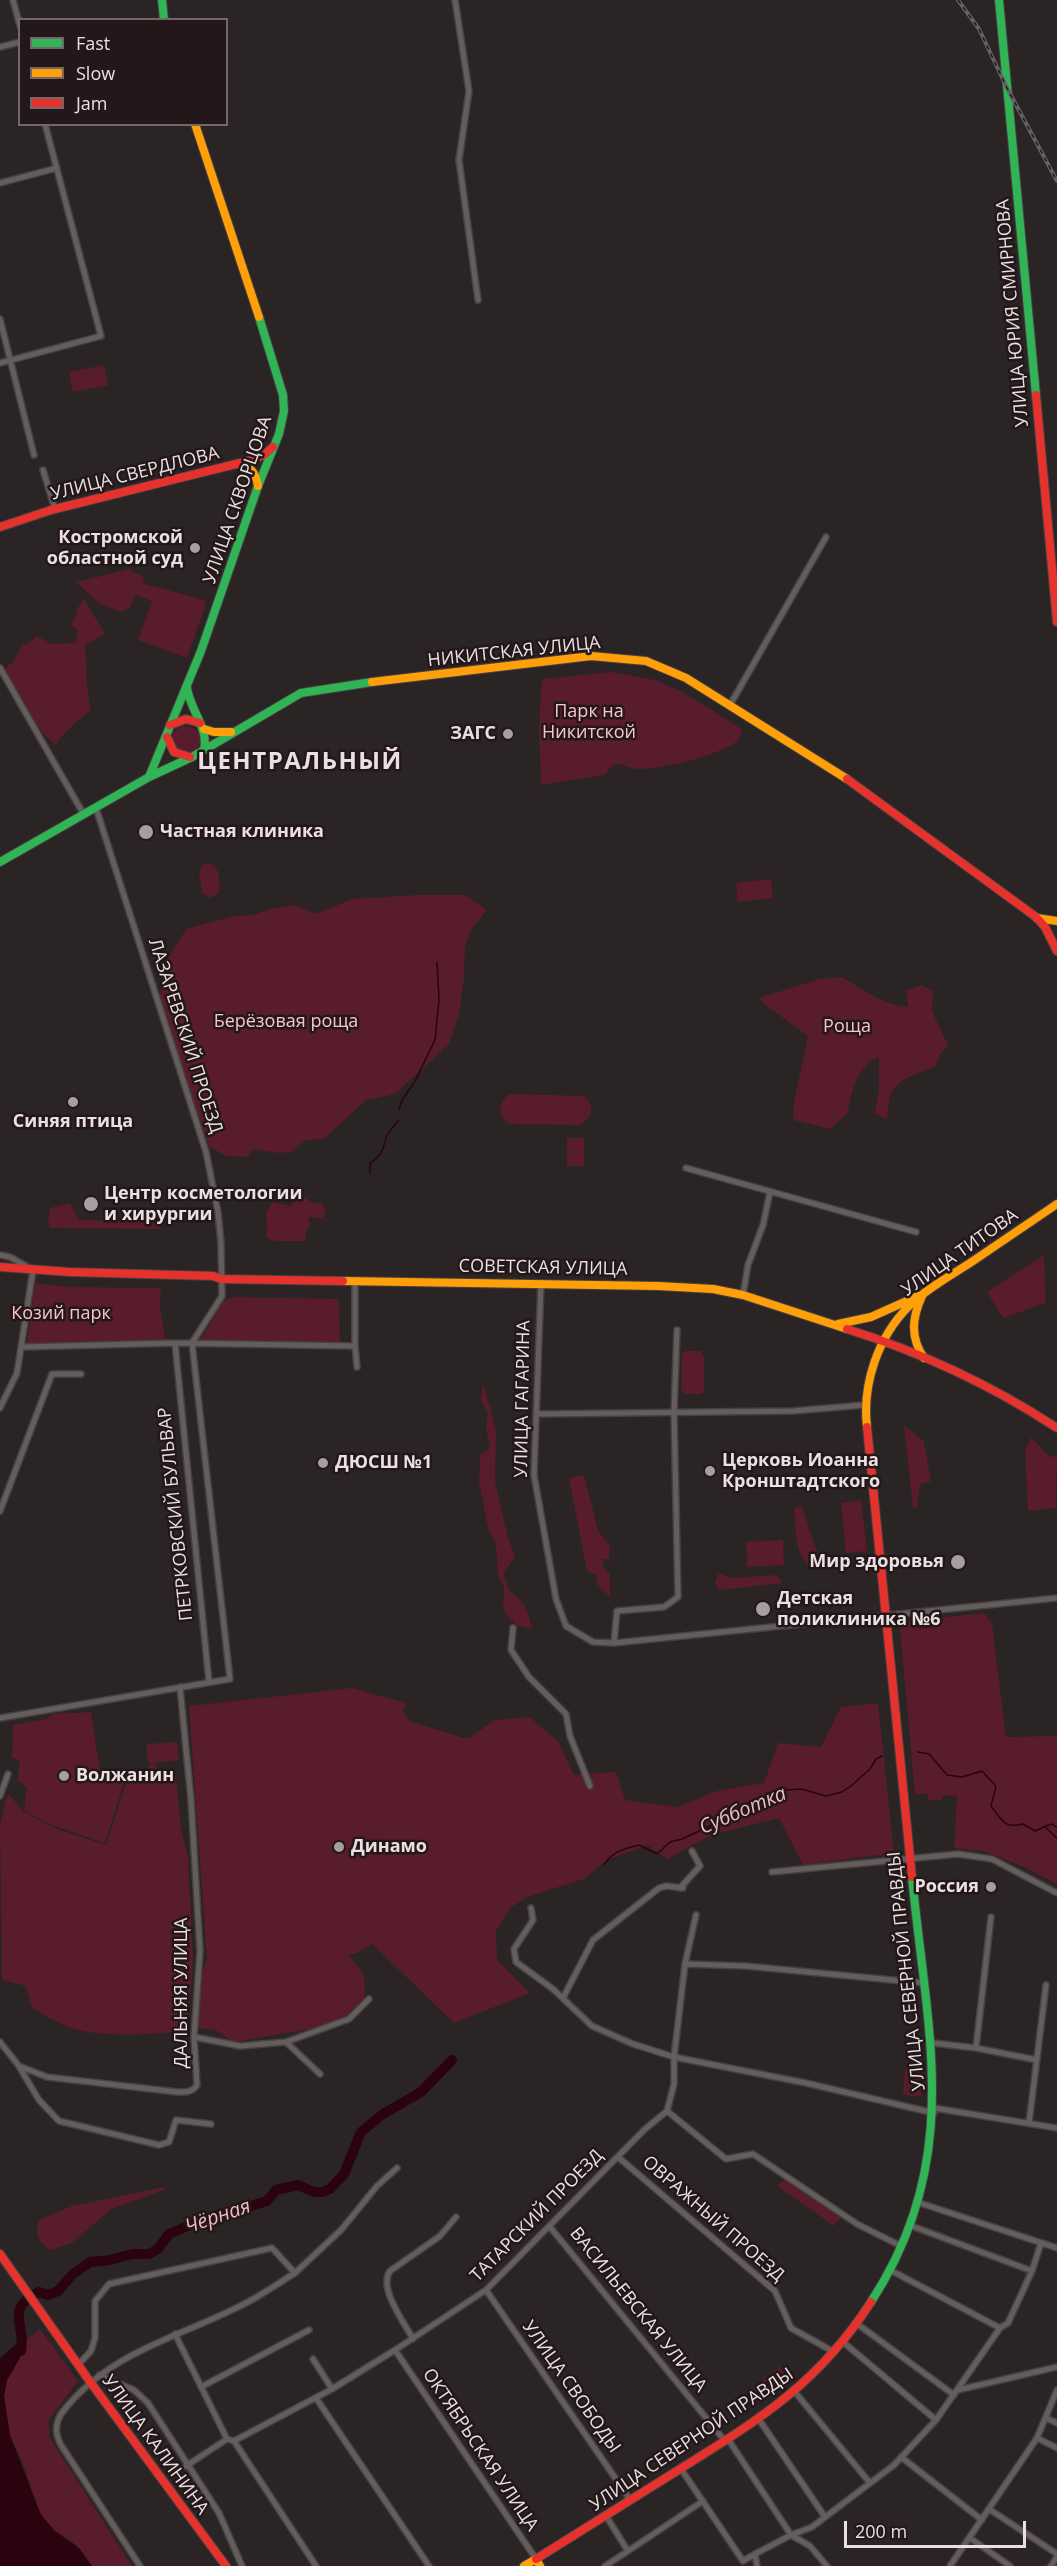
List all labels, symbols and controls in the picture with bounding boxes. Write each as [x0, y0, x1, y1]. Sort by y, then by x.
legend [18, 18, 228, 126]
text: Fast [76, 31, 110, 55]
text: Slow [76, 61, 115, 85]
text: Jam [76, 91, 108, 115]
street label: УЛИЦА ЮРИЯ СМИРНОВА [992, 198, 1034, 428]
street label: УЛИЦА СКВОРЦОВА [199, 413, 277, 587]
street label: УЛИЦА СВЕРДЛОВА [49, 443, 221, 505]
place label: Костромской областной суд [47, 527, 183, 570]
marker: Костромской областной суд [188, 541, 202, 555]
street label: НИКИТСКАЯ УЛИЦА [427, 632, 601, 672]
park label: Парк на Никитской [542, 701, 636, 744]
place label: ЗАГС [450, 723, 496, 745]
marker: ЗАГС [501, 727, 515, 741]
district label: ЦЕНТРАЛЬНЫЙ [197, 748, 403, 776]
place label: Частная клиника [160, 821, 324, 843]
marker: Частная клиника [137, 823, 155, 841]
street label: ЛАЗАРЕВСКИЙ ПРОЕЗД [143, 936, 227, 1136]
park label: Берёзовая роща [214, 1011, 358, 1033]
park label: Роща [823, 1016, 871, 1038]
marker: Синяя птица [66, 1095, 80, 1109]
place label: Синяя птица [13, 1111, 133, 1133]
place label: Центр косметологии и хирургии [104, 1183, 302, 1226]
marker: Центр косметологии и хирургии [82, 1195, 100, 1213]
street label: УЛИЦА ТИТОВА [898, 1205, 1022, 1301]
street label: СОВЕТСКАЯ УЛИЦА [458, 1256, 628, 1280]
park label: Козий парк [11, 1303, 111, 1325]
street label: УЛИЦА ГАГАРИНА [511, 1320, 535, 1478]
street label: ПЕТРКОВСКИЙ БУЛЬВАР [154, 1406, 198, 1622]
place label: Церковь Иоанна Кронштадтского [722, 1450, 880, 1492]
place label: ДЮСШ №1 [335, 1452, 432, 1474]
marker: ДЮСШ №1 [316, 1456, 330, 1470]
marker: Церковь Иоанна Кронштадтского [703, 1464, 717, 1478]
place label: Мир здоровья [809, 1551, 944, 1573]
marker: Мир здоровья [949, 1553, 967, 1571]
place label: Детская поликлиника №6 [777, 1588, 941, 1630]
marker: Детская поликлиника №6 [754, 1600, 772, 1618]
place label: Волжанин [76, 1765, 174, 1787]
marker: Волжанин [57, 1769, 71, 1783]
water label: Субботка [696, 1782, 790, 1840]
place label: Динамо [351, 1836, 427, 1858]
marker: Динамо [332, 1840, 346, 1854]
street label: УЛИЦА СЕВЕРНОЙ ПРАВДЫ [884, 1850, 930, 2092]
place label: Россия [914, 1876, 979, 1898]
marker: Россия [984, 1880, 998, 1894]
street label: ДАЛЬНЯЯ УЛИЦА [171, 1918, 193, 2068]
street label: ТАТАРСКИЙ ПРОЕЗД [466, 2145, 608, 2287]
street label: ОВРАЖНЫЙ ПРОЕЗД [638, 2152, 788, 2286]
water label: Чёрная [182, 2195, 254, 2239]
street label: ВАСИЛЬЕВСКАЯ УЛИЦА [565, 2223, 711, 2397]
street label: УЛИЦА СВОБОДЫ [517, 2317, 625, 2457]
street label: УЛИЦА СЕВЕРНОЙ ПРАВДЫ [586, 2364, 798, 2516]
street label: ОКТЯБРЬСКАЯ УЛИЦА [418, 2365, 542, 2535]
street label: УЛИЦА КАЛИНИНА [97, 2371, 213, 2519]
scale bar [847, 2509, 1028, 2547]
text: 200 m [855, 2519, 907, 2543]

